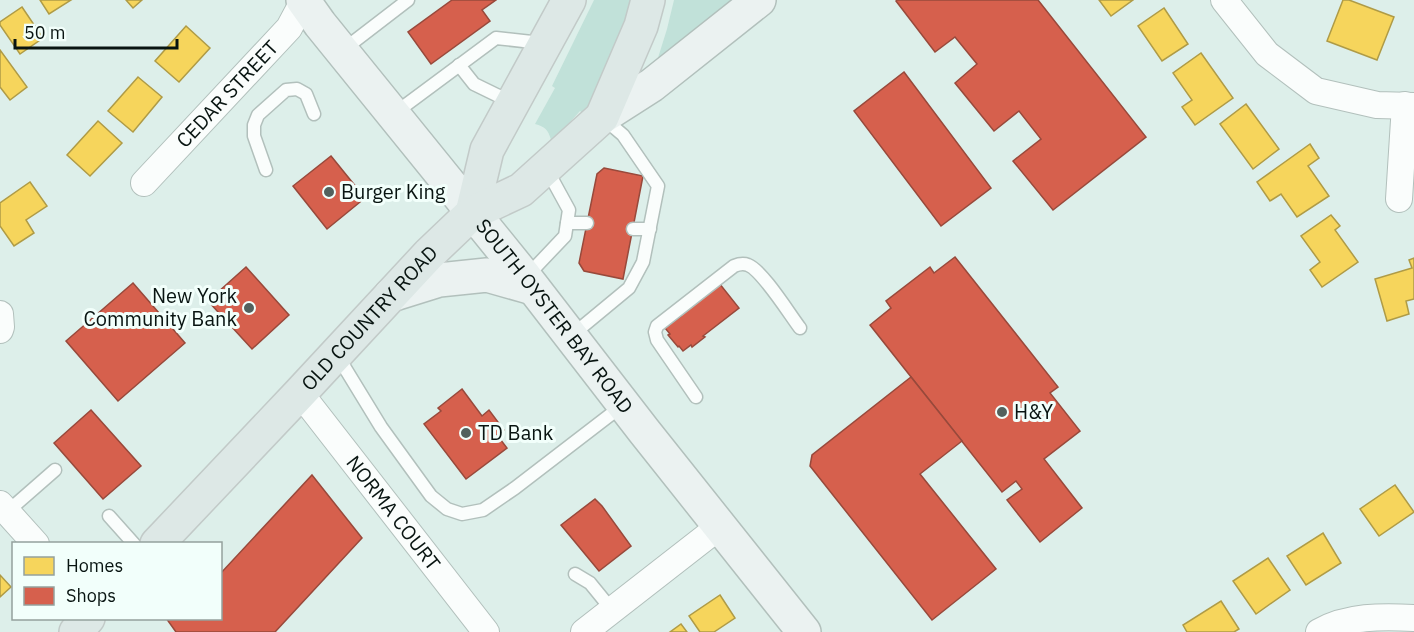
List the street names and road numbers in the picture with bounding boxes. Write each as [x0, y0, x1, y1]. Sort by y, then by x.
street label: CEDAR STREET [170, 34, 284, 153]
street label: SOUTH OYSTER BAY ROAD [470, 213, 640, 419]
street label: OLD COUNTRY ROAD [295, 239, 443, 396]
street label: NORMA COURT [341, 450, 447, 576]

